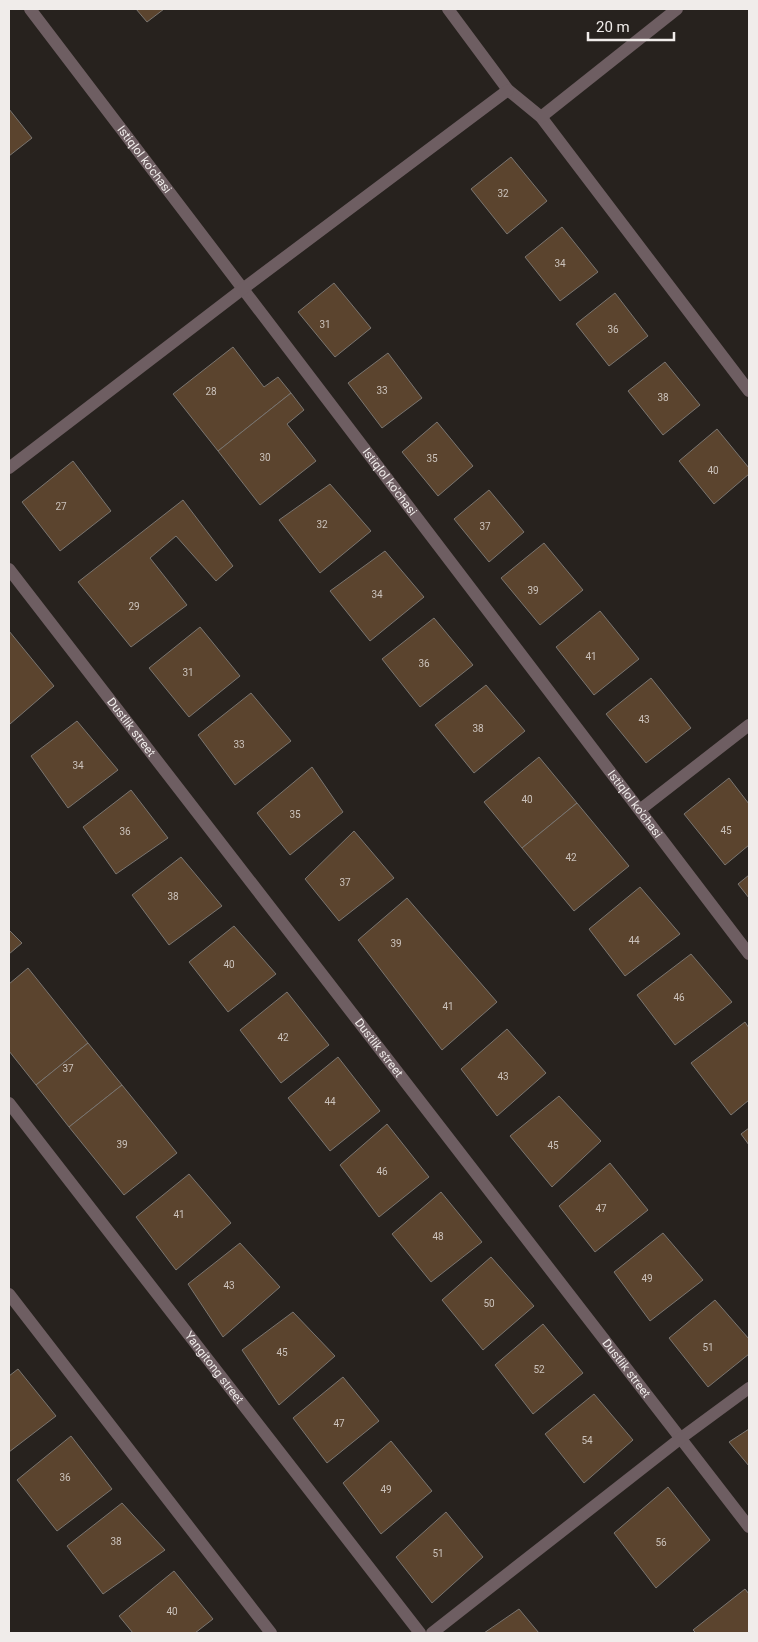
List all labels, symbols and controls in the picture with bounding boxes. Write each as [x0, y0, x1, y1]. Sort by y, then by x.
scale bar [588, 10, 674, 42]
text: 20 m [596, 18, 630, 36]
street label: Istiqlol ko'chasi [114, 123, 175, 196]
house number: 32 [497, 188, 509, 199]
house number: 34 [554, 258, 566, 269]
house number: 31 [319, 319, 331, 330]
house number: 36 [607, 324, 619, 335]
house number: 33 [376, 385, 388, 396]
house number: 28 [205, 386, 217, 397]
house number: 38 [657, 392, 669, 403]
street label: Istiqlol ko'chasi [359, 445, 420, 518]
house number: 30 [259, 452, 271, 463]
house number: 35 [426, 453, 438, 464]
house number: 40 [707, 465, 719, 476]
house number: 27 [55, 501, 67, 512]
house number: 32 [316, 519, 328, 530]
house number: 37 [479, 521, 491, 532]
house number: 39 [527, 585, 539, 596]
house number: 34 [371, 589, 383, 600]
house number: 29 [128, 601, 140, 612]
house number: 41 [585, 651, 597, 662]
house number: 36 [418, 658, 430, 669]
house number: 31 [182, 667, 194, 678]
street label: Dustlik street [104, 695, 158, 759]
house number: 43 [638, 714, 650, 725]
house number: 38 [472, 723, 484, 734]
house number: 33 [233, 739, 245, 750]
house number: 34 [72, 760, 84, 771]
street label: Istiqlol ko'chasi [605, 767, 665, 841]
house number: 40 [521, 794, 533, 805]
house number: 35 [289, 809, 301, 820]
house number: 45 [720, 825, 732, 836]
house number: 36 [119, 826, 131, 837]
house number: 42 [565, 852, 577, 863]
house number: 37 [339, 877, 351, 888]
house number: 38 [167, 891, 179, 902]
house number: 44 [628, 935, 640, 946]
house number: 39 [390, 938, 402, 949]
house number: 40 [223, 959, 235, 970]
house number: 46 [673, 992, 685, 1003]
house number: 41 [442, 1001, 454, 1012]
street label: Dustlik street [352, 1016, 406, 1080]
house number: 42 [277, 1032, 289, 1043]
house number: 37 [62, 1063, 74, 1074]
house number: 43 [497, 1071, 509, 1082]
house number: 44 [324, 1096, 336, 1107]
house number: 39 [116, 1139, 128, 1150]
house number: 45 [547, 1140, 559, 1151]
house number: 46 [376, 1166, 388, 1177]
house number: 47 [595, 1203, 607, 1214]
house number: 41 [173, 1209, 185, 1220]
house number: 48 [432, 1231, 444, 1242]
house number: 49 [641, 1273, 653, 1284]
house number: 43 [223, 1280, 235, 1291]
house number: 50 [483, 1298, 495, 1309]
street label: Yangitong street [182, 1329, 247, 1407]
street label: Dustlik street [599, 1336, 654, 1400]
house number: 51 [702, 1342, 714, 1353]
house number: 45 [276, 1347, 288, 1358]
house number: 52 [533, 1364, 545, 1375]
house number: 47 [333, 1418, 345, 1429]
house number: 54 [581, 1435, 593, 1446]
house number: 36 [59, 1472, 71, 1483]
house number: 49 [380, 1484, 392, 1495]
house number: 38 [110, 1536, 122, 1547]
house number: 56 [655, 1537, 667, 1548]
house number: 51 [432, 1548, 444, 1559]
house number: 40 [166, 1606, 178, 1617]

